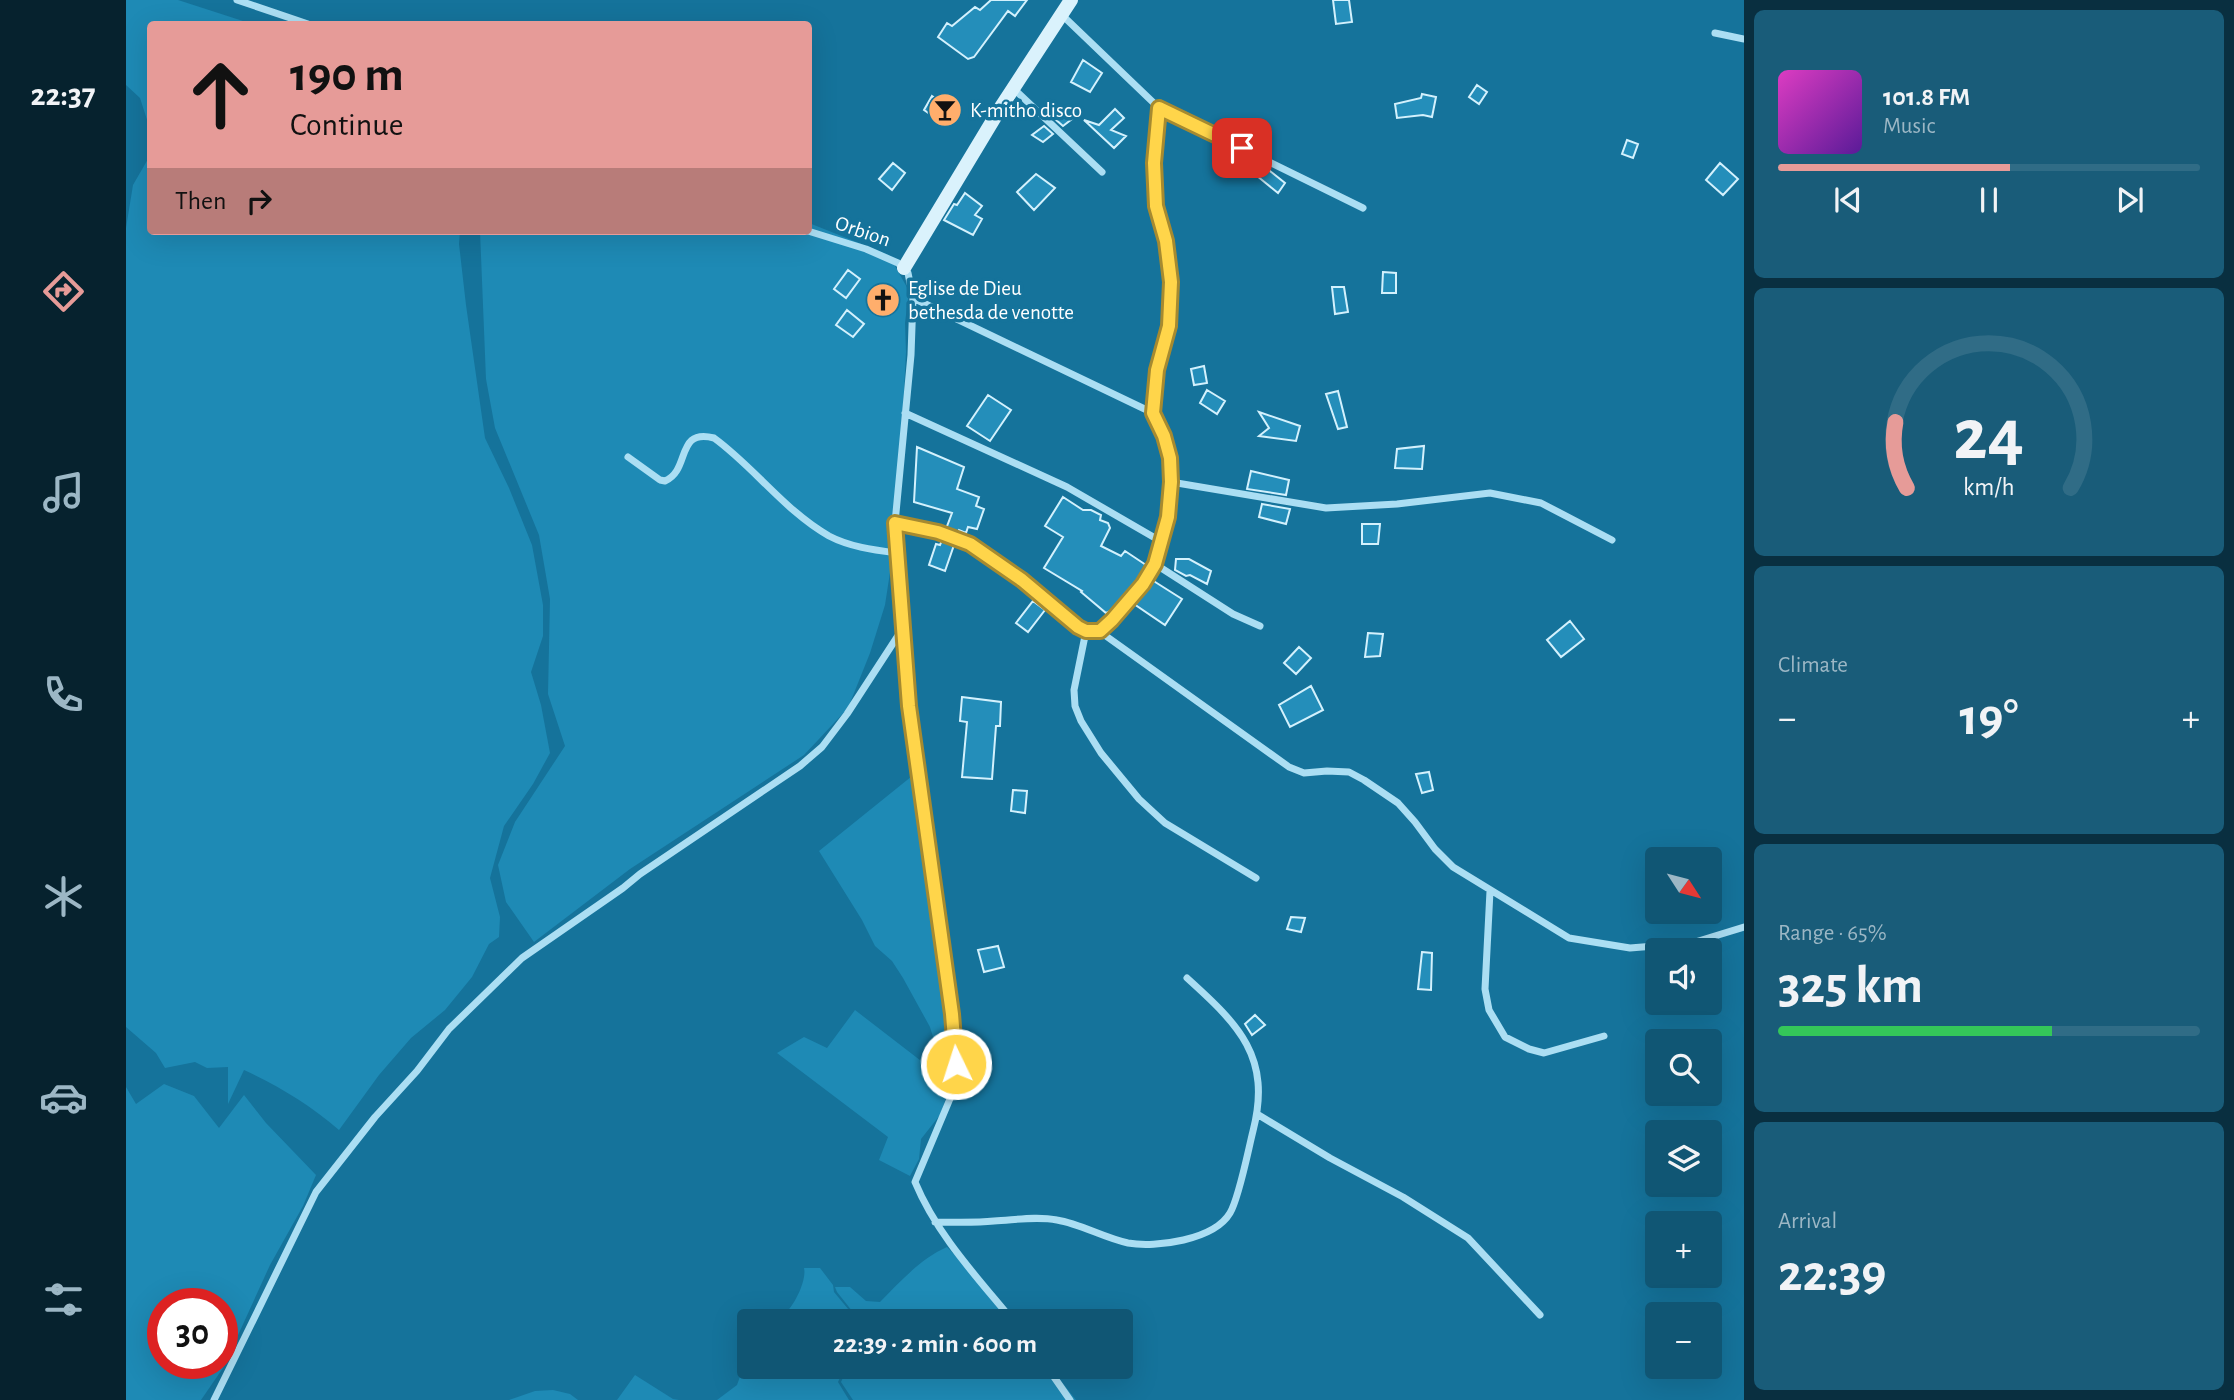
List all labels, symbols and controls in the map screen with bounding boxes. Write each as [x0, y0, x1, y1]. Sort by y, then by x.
icon: ahead [175, 49, 266, 140]
text: 190 m [290, 51, 404, 100]
text: 22:37 [30, 79, 96, 111]
text: 101.8 FM [1883, 84, 1970, 110]
bar icon: K-mitho disco [926, 91, 964, 129]
place label: K-mitho disco [970, 100, 1082, 121]
text: Continue [290, 109, 403, 141]
text: Music [1883, 115, 1935, 138]
pin [1212, 118, 1272, 178]
icon: arrive [1223, 129, 1261, 167]
icon: previous [1829, 181, 1867, 219]
icon: pause [1970, 181, 2008, 219]
icon: next [2111, 181, 2149, 219]
icon: right [240, 182, 278, 220]
text: Then [175, 188, 226, 214]
street label: Orbion [832, 212, 893, 251]
icon: directions [39, 267, 88, 316]
place label: Eglise de Dieu bethesda de venotte [908, 278, 1074, 323]
church icon: Eglise de Dieu bethesda de venotte [864, 281, 902, 319]
text: 24 [1954, 400, 2024, 473]
icon: music [39, 468, 88, 517]
text: km/h [1963, 475, 2015, 500]
text: Climate [1778, 654, 1848, 677]
icon: phone [39, 670, 88, 719]
text: 19° [1959, 692, 2019, 744]
text: − [1778, 700, 1796, 738]
text: + [2182, 700, 2200, 738]
north arrow [1645, 847, 1722, 924]
map controls [1645, 847, 1722, 1379]
icon: climate [39, 872, 88, 921]
text: Range · 65% [1778, 922, 1887, 945]
button: sound [1645, 938, 1722, 1015]
text: 325 km [1778, 960, 1923, 1012]
position arrow [919, 1027, 993, 1101]
button: search [1645, 1029, 1722, 1106]
icon: car [39, 1073, 88, 1122]
button: layers [1645, 1120, 1722, 1197]
text: Arrival [1778, 1210, 1837, 1233]
button: + [1645, 1211, 1722, 1288]
text: 22:39 [1778, 1248, 1886, 1300]
icon: filters [39, 1275, 88, 1324]
speed limit sign: 30 [147, 1288, 238, 1379]
button: − [1645, 1302, 1722, 1379]
text: 22:39 · 2 min · 600 m [833, 1331, 1037, 1357]

